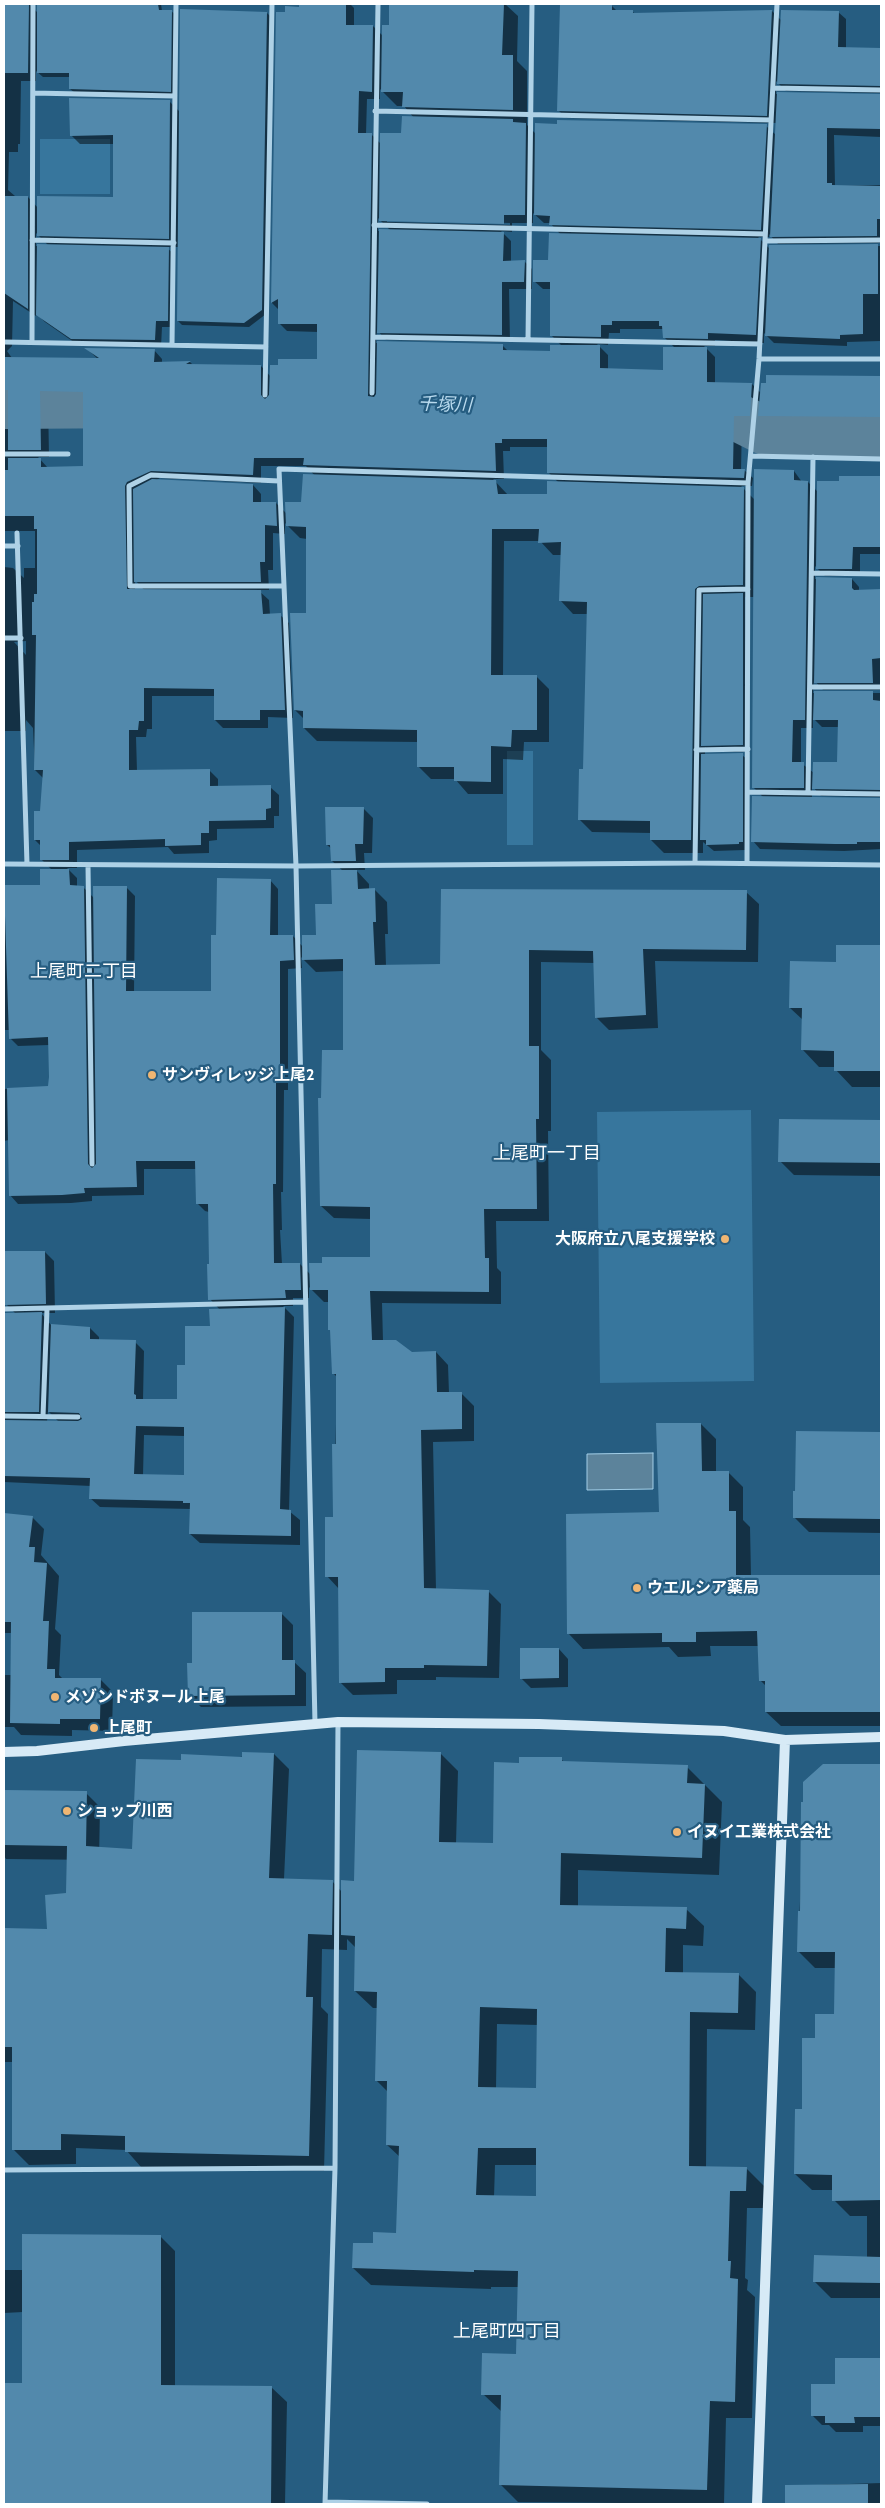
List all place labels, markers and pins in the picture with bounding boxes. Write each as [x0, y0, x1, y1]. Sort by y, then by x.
place label: サンヴィレッジ上尾2 [162, 1065, 314, 1085]
marker: サンヴィレッジ上尾2 [146, 1069, 158, 1081]
place label: 大阪府立八尾支援学校 [555, 1229, 715, 1249]
marker: 大阪府立八尾支援学校 [719, 1233, 731, 1245]
place label: ウエルシア薬局 [647, 1578, 759, 1598]
marker: ウエルシア薬局 [631, 1582, 643, 1594]
place label: メゾンドボヌール上尾 [65, 1687, 225, 1707]
marker: メゾンドボヌール上尾 [49, 1691, 61, 1703]
place label: 上尾町 [104, 1718, 152, 1738]
marker: 上尾町 [88, 1722, 100, 1734]
place label: ショップ川西 [77, 1801, 173, 1821]
marker: ショップ川西 [61, 1805, 73, 1817]
place label: イヌイ工業株式会社 [687, 1822, 831, 1842]
marker: イヌイ工業株式会社 [671, 1826, 683, 1838]

